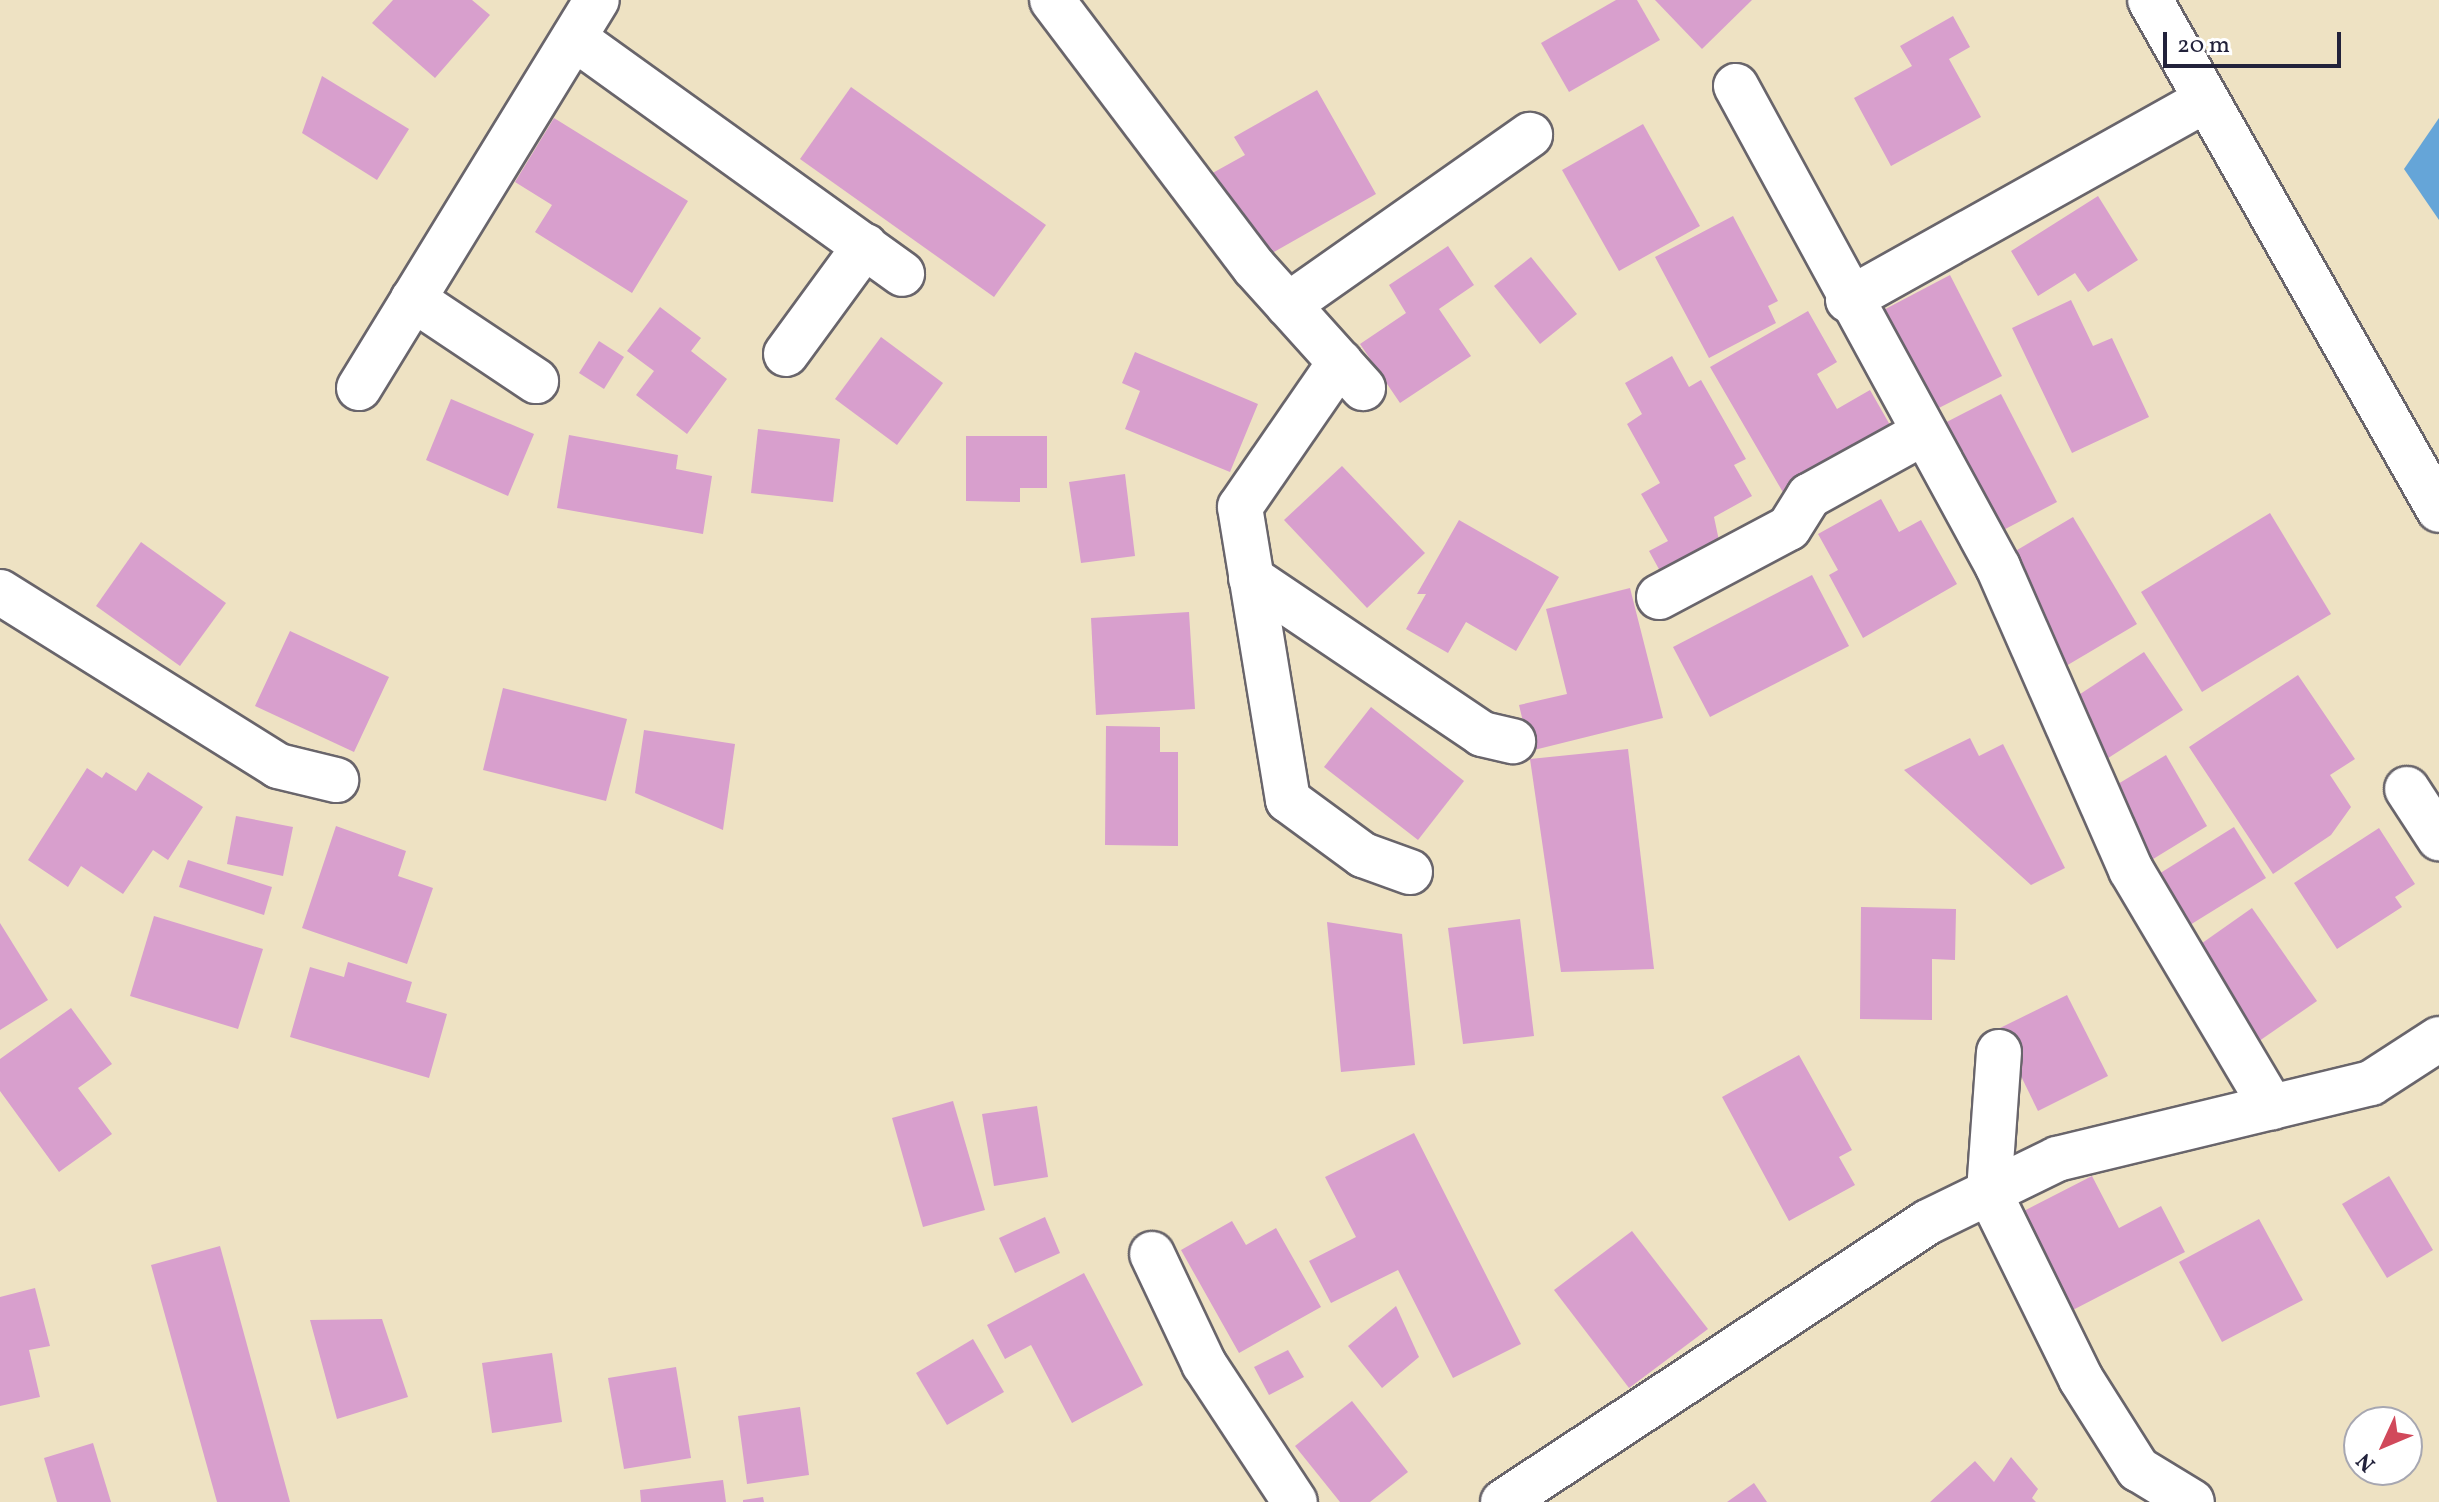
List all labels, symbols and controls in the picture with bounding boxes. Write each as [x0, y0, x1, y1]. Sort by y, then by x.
scale bar [2167, 16, 2345, 66]
text: 20 m [2177, 29, 2230, 63]
north arrow [2343, 1406, 2423, 1486]
text: N [2350, 1445, 2384, 1478]

